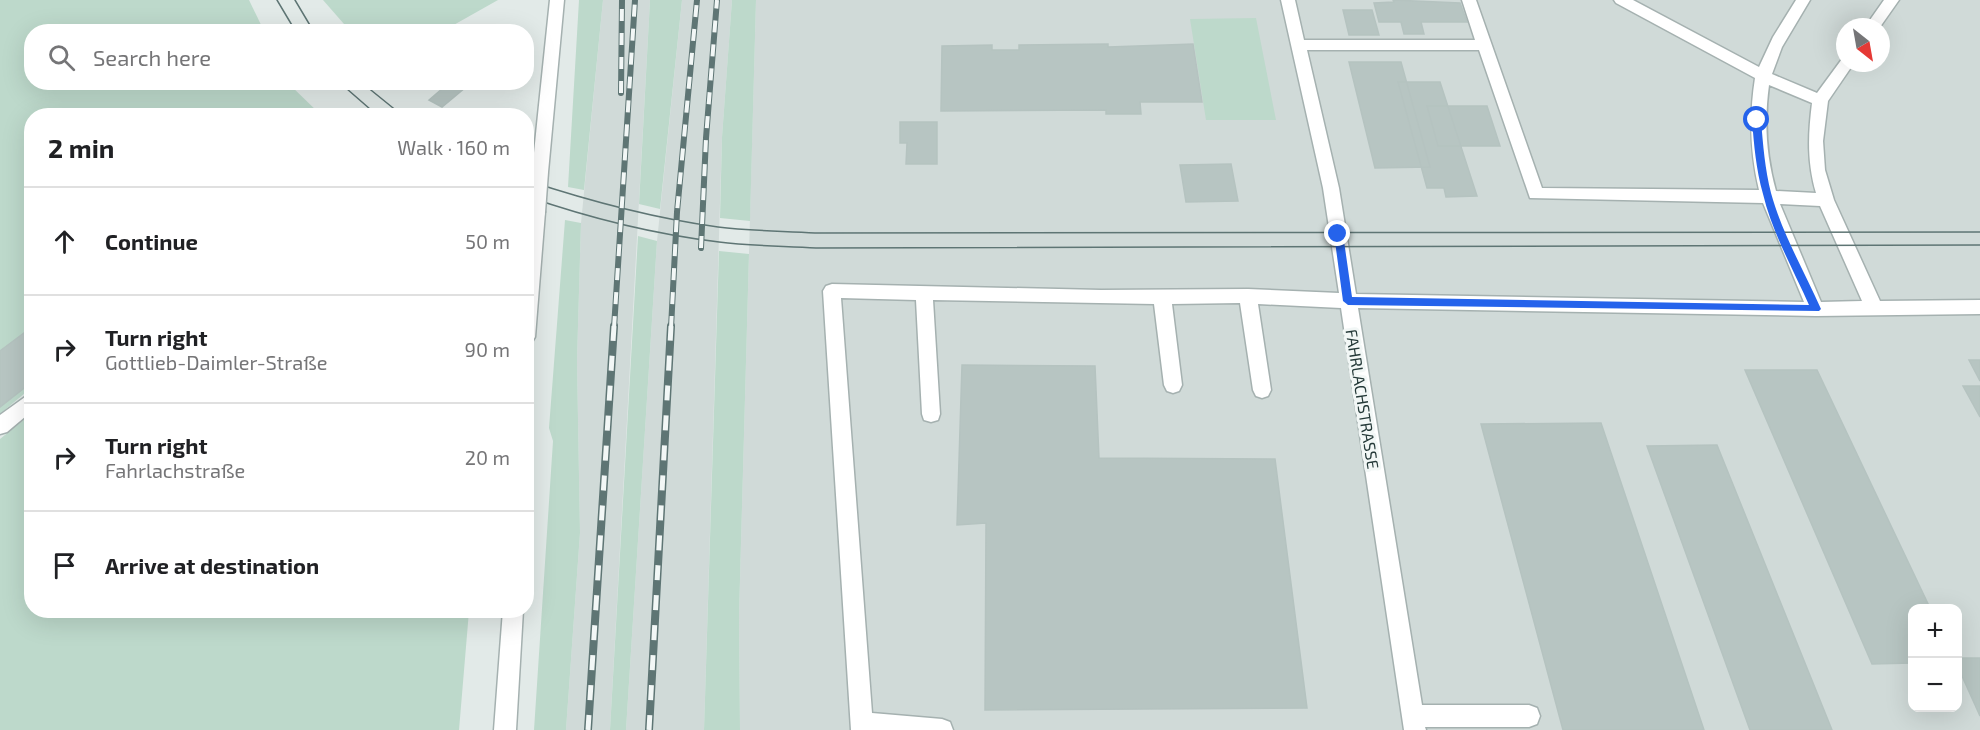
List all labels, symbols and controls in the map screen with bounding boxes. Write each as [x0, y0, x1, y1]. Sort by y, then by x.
north arrow [1836, 18, 1890, 72]
search box [24, 24, 534, 90]
icon: search [45, 41, 78, 74]
text: Search here [93, 44, 211, 70]
route start [1743, 106, 1769, 132]
text: 2 min [48, 132, 114, 163]
text: Walk · 160 m [397, 135, 510, 159]
route end [1324, 220, 1350, 246]
icon: ahead [48, 225, 81, 258]
text: Continue [105, 228, 198, 254]
text: 50 m [465, 229, 510, 253]
text: Turn right [105, 324, 207, 350]
street label: FAHRLACHSTRASSE [1343, 328, 1383, 470]
icon: right [48, 333, 81, 366]
text: 90 m [465, 337, 510, 361]
text: Gottlieb-Daimler-Straße [105, 350, 327, 374]
text: Turn right [105, 432, 207, 458]
icon: right [48, 441, 81, 474]
text: 20 m [465, 445, 510, 469]
text: Fahrlachstraße [105, 458, 245, 482]
icon: arrive [48, 549, 81, 582]
text: Arrive at destination [105, 552, 319, 578]
map controls [1908, 604, 1962, 712]
button: + [1908, 604, 1962, 658]
button: − [1908, 658, 1962, 712]

